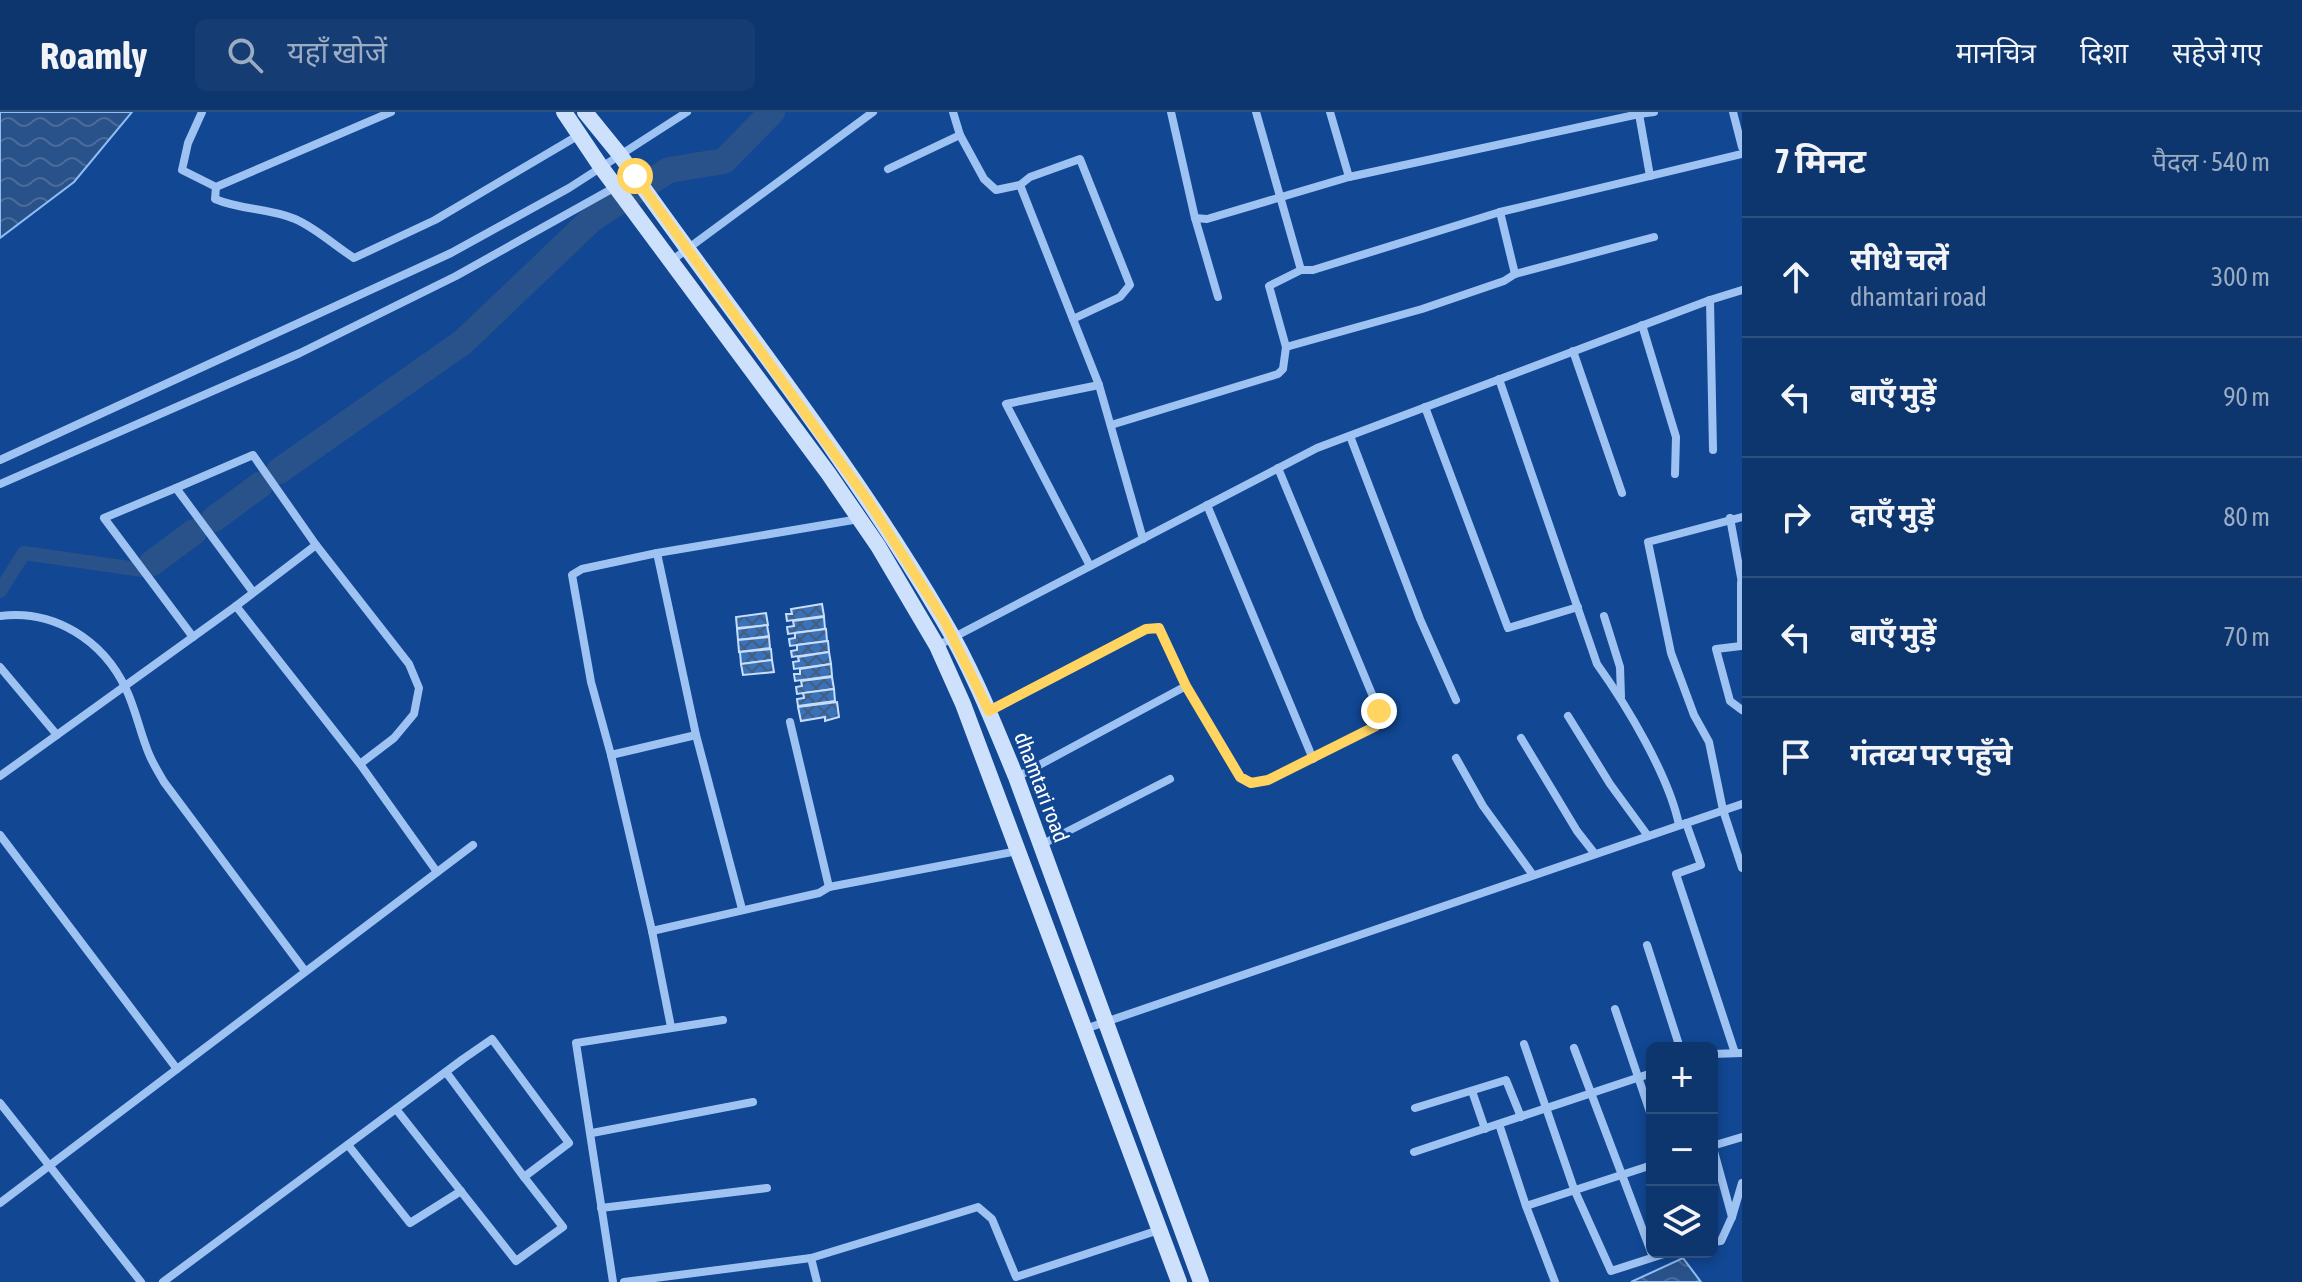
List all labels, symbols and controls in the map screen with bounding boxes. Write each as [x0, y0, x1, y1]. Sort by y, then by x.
search box [195, 19, 755, 91]
icon: search [223, 33, 267, 77]
text: Roamly [40, 34, 147, 77]
text: यहाँ खोजें [287, 35, 387, 69]
text: मानचित्र [1956, 37, 2036, 69]
text: दिशा [2080, 37, 2128, 69]
text: सहेजे गए [2172, 37, 2262, 69]
text: 7 मिनट [1774, 141, 1866, 180]
text: पैदल · 540 m [2152, 147, 2270, 177]
route start [617, 158, 653, 194]
text: सीधे चलें [1850, 242, 1949, 276]
icon: ahead [1774, 255, 1818, 299]
text: 300 m [2211, 262, 2270, 292]
text: dhamtari road [1850, 282, 1987, 312]
icon: left [1774, 375, 1818, 419]
text: बाएँ मुड़ें [1850, 377, 1936, 411]
text: 90 m [2223, 382, 2270, 412]
icon: right [1774, 495, 1818, 539]
text: दाएँ मुड़ें [1850, 497, 1935, 531]
text: 80 m [2223, 502, 2270, 532]
icon: left [1774, 615, 1818, 659]
text: बाएँ मुड़ें [1850, 617, 1936, 651]
text: 70 m [2223, 622, 2270, 652]
route end [1361, 693, 1397, 729]
street label: dhamtari road [1009, 728, 1075, 846]
icon: arrive [1774, 735, 1818, 779]
text: गंतव्य पर पहुँचे [1850, 737, 2012, 771]
map controls [1646, 1042, 1718, 1258]
button: + [1646, 1042, 1718, 1114]
button: − [1646, 1114, 1718, 1186]
button: layers [1646, 1186, 1718, 1258]

